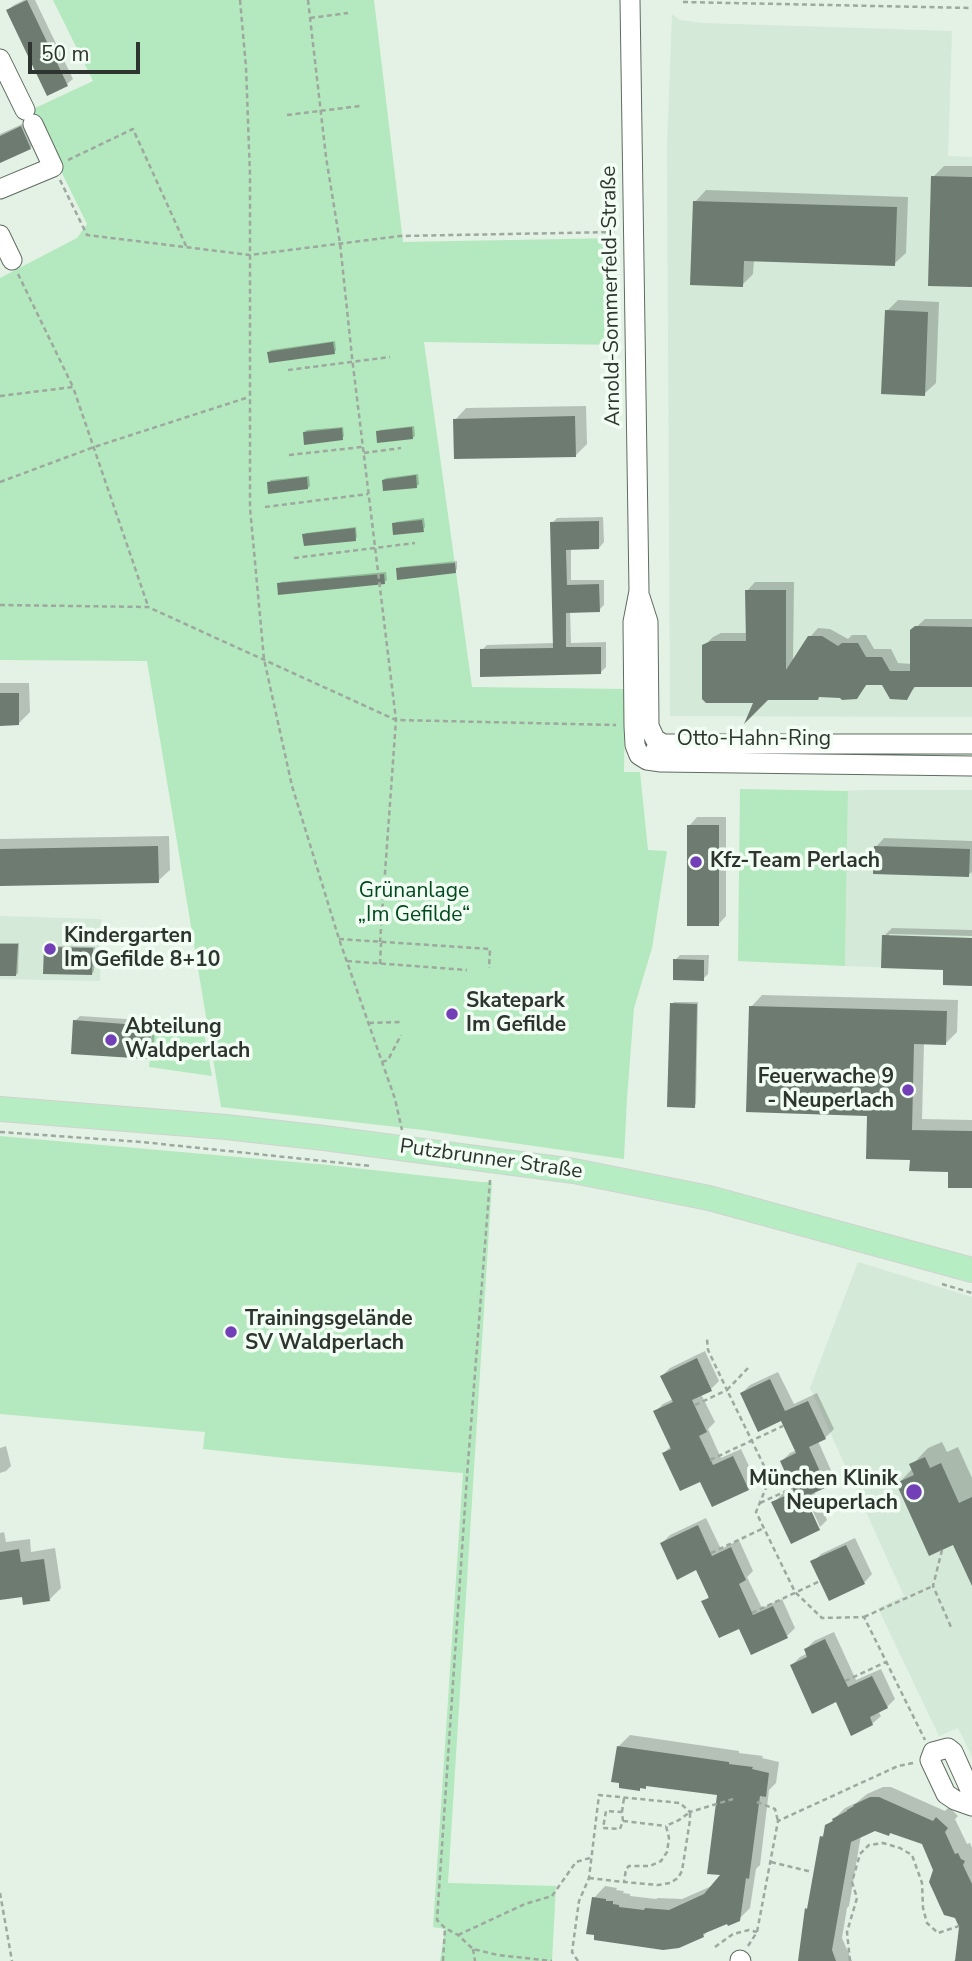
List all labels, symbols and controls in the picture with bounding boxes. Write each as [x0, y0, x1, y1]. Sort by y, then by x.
scale bar [32, 28, 144, 72]
text: 50 m [41, 40, 90, 68]
street label: Arnold-Sommerfeld-Straße [597, 165, 627, 427]
street label: Otto-Hahn-Ring [677, 727, 831, 753]
place label: Kfz-Team Perlach [710, 849, 880, 875]
marker: Kfz-Team Perlach [688, 854, 704, 870]
park label: Grünanlage „Im Gefilde“ [358, 879, 470, 929]
place label: Kindergarten Im Gefilde 8+10 [64, 924, 220, 974]
marker: Kindergarten Im Gefilde 8+10 [42, 941, 58, 957]
place label: Skatepark Im Gefilde [466, 989, 566, 1039]
marker: Skatepark Im Gefilde [444, 1006, 460, 1022]
place label: Abteilung Waldperlach [125, 1015, 250, 1065]
marker: Abteilung Waldperlach [103, 1032, 119, 1048]
place label: Feuerwache 9 - Neuperlach [758, 1065, 894, 1115]
marker: Feuerwache 9 - Neuperlach [900, 1082, 916, 1098]
street label: Putzbrunner Straße [398, 1135, 584, 1185]
place label: Trainingsgelände SV Waldperlach [245, 1307, 413, 1357]
marker: Trainingsgelände SV Waldperlach [223, 1324, 239, 1340]
place label: München Klinik Neuperlach [749, 1467, 898, 1517]
marker: München Klinik Neuperlach [904, 1482, 924, 1502]

